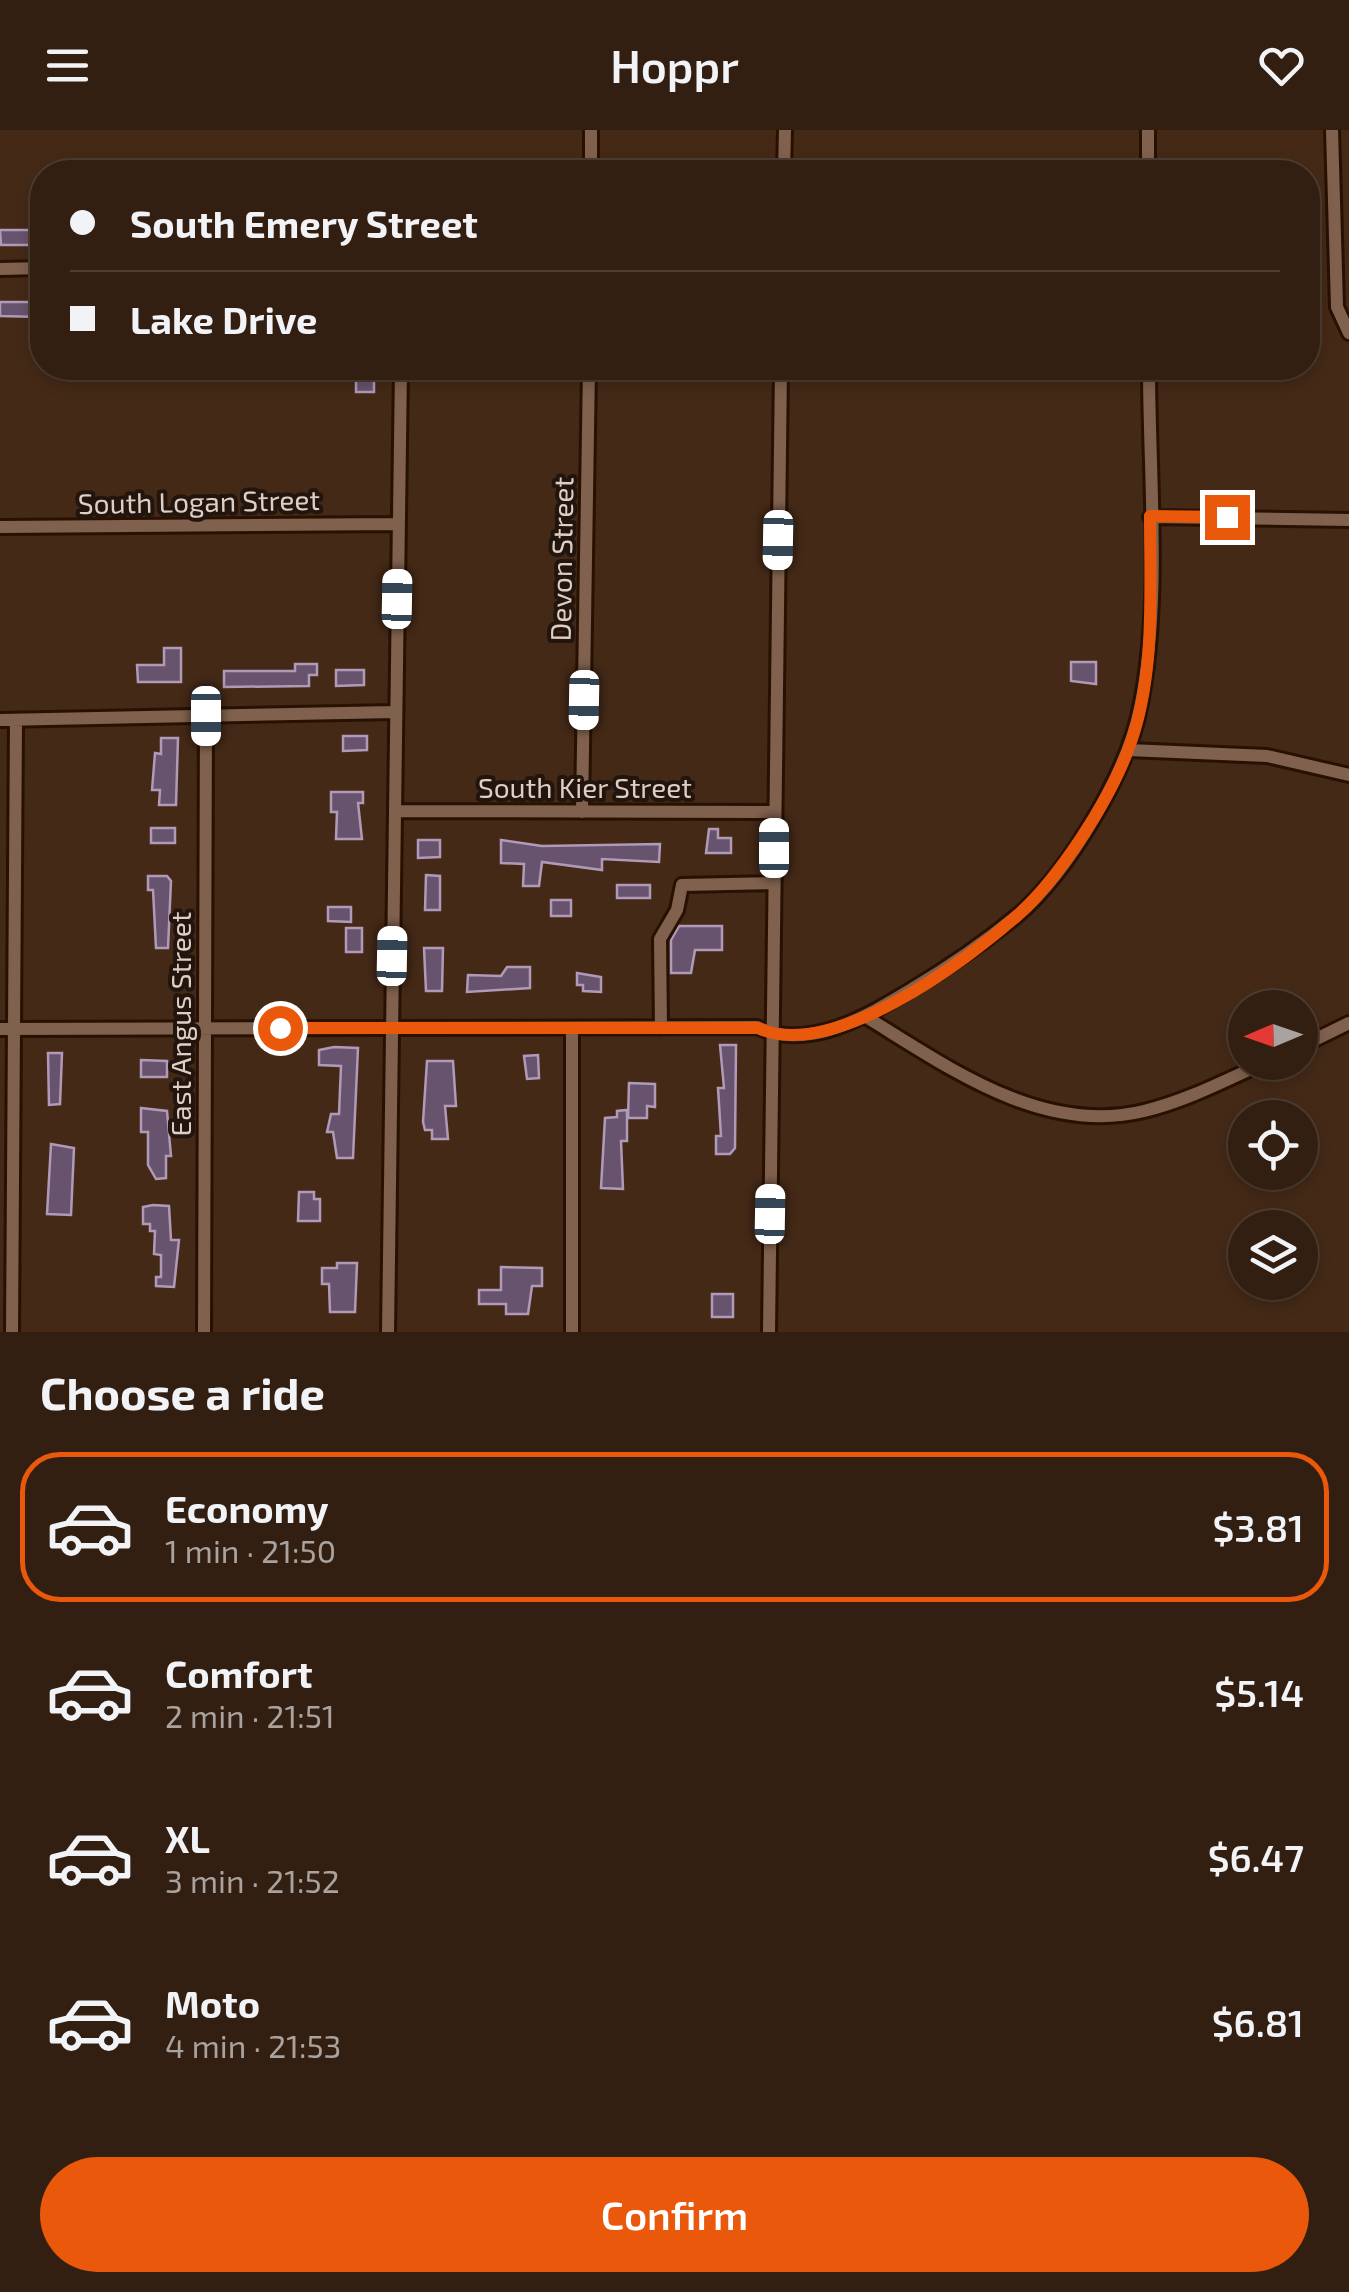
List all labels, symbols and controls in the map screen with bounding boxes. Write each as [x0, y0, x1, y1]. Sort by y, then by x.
icon: menu [40, 38, 95, 93]
text: Hoppr [610, 38, 739, 92]
icon: heart [1254, 38, 1309, 93]
text: South Emery Street [130, 200, 478, 246]
text: Lake Drive [130, 296, 317, 342]
street label: Devon Street [543, 476, 579, 642]
street label: South Logan Street [78, 482, 320, 520]
route end [1205, 495, 1250, 540]
car [762, 510, 794, 570]
car [381, 569, 413, 629]
car [568, 670, 600, 730]
car [191, 686, 221, 746]
street label: South Kier Street [478, 770, 692, 804]
car [759, 818, 789, 878]
street label: East Angus Street [163, 911, 197, 1137]
car [376, 926, 408, 986]
north arrow [1228, 990, 1318, 1080]
map controls [1228, 990, 1318, 1300]
route start [258, 1006, 303, 1051]
button: locate [1228, 1100, 1318, 1190]
car [754, 1184, 786, 1244]
button: layers [1228, 1210, 1318, 1300]
text: Choose a ride [40, 1365, 325, 1419]
icon: car [45, 1482, 135, 1572]
text: Economy [165, 1485, 329, 1531]
text: $3.81 [1213, 1504, 1304, 1550]
text: 1 min · 21:50 [165, 1531, 336, 1569]
icon: car [45, 1647, 135, 1737]
text: Comfort [165, 1650, 313, 1696]
text: $5.14 [1214, 1669, 1304, 1715]
text: 2 min · 21:51 [165, 1696, 335, 1734]
icon: car [45, 1812, 135, 1902]
text: XL [165, 1815, 210, 1861]
text: $6.47 [1208, 1834, 1304, 1880]
text: 3 min · 21:52 [165, 1861, 340, 1899]
icon: car [45, 1977, 135, 2067]
text: Moto [165, 1980, 260, 2026]
text: $6.81 [1212, 1999, 1304, 2045]
text: 4 min · 21:53 [165, 2026, 341, 2064]
button: Confirm [40, 2157, 1309, 2272]

